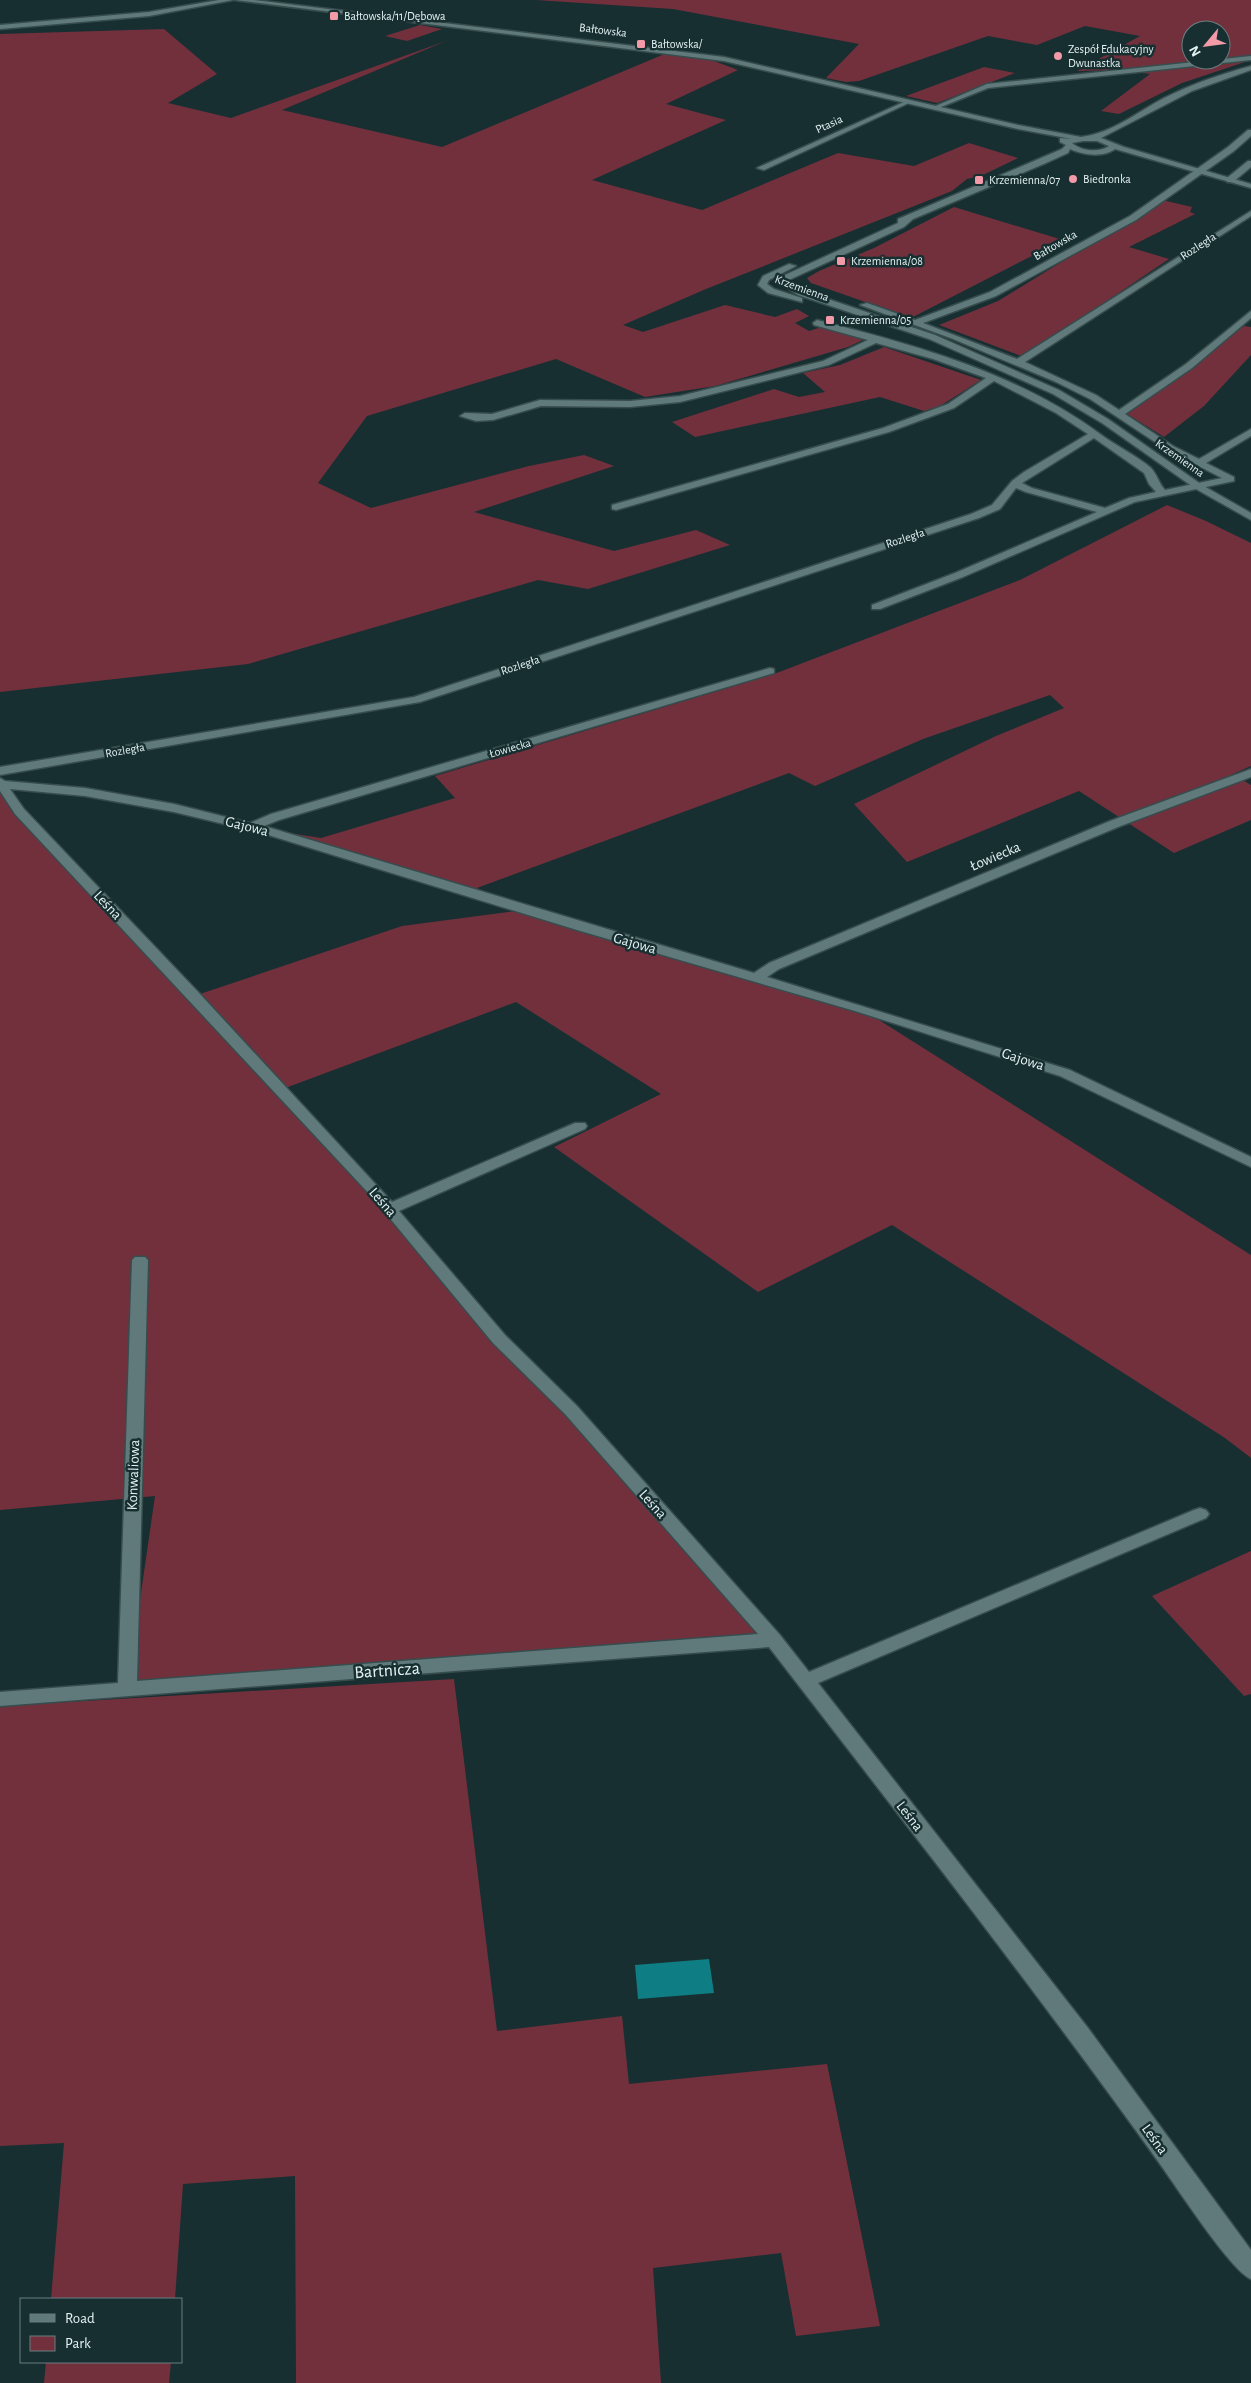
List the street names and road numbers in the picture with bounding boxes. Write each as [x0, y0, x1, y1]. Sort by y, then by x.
street label: Bałtowska [579, 21, 628, 39]
street label: Ptasia [814, 112, 845, 135]
street label: Bałtowska [1031, 228, 1079, 262]
street label: Rozległa [1178, 230, 1218, 262]
street label: Krzemienna [773, 273, 831, 303]
street label: Krzemienna [1153, 437, 1207, 479]
street label: Rozległa [884, 526, 926, 550]
street label: Rozległa [499, 653, 541, 677]
street label: Łowiecka [488, 736, 533, 760]
street label: Rozległa [104, 741, 146, 759]
street label: Gajowa [224, 814, 270, 839]
street label: Łowiecka [968, 839, 1023, 874]
street label: Leśna [91, 888, 124, 923]
street label: Gajowa [612, 930, 658, 957]
street label: Gajowa [1000, 1046, 1046, 1073]
street label: Leśna [366, 1185, 399, 1220]
street label: Konwaliowa [125, 1439, 142, 1511]
street label: Leśna [636, 1487, 669, 1522]
street label: Bartnicza [354, 1660, 420, 1682]
street label: Leśna [893, 1799, 926, 1834]
street label: Leśna [1139, 2121, 1170, 2157]

